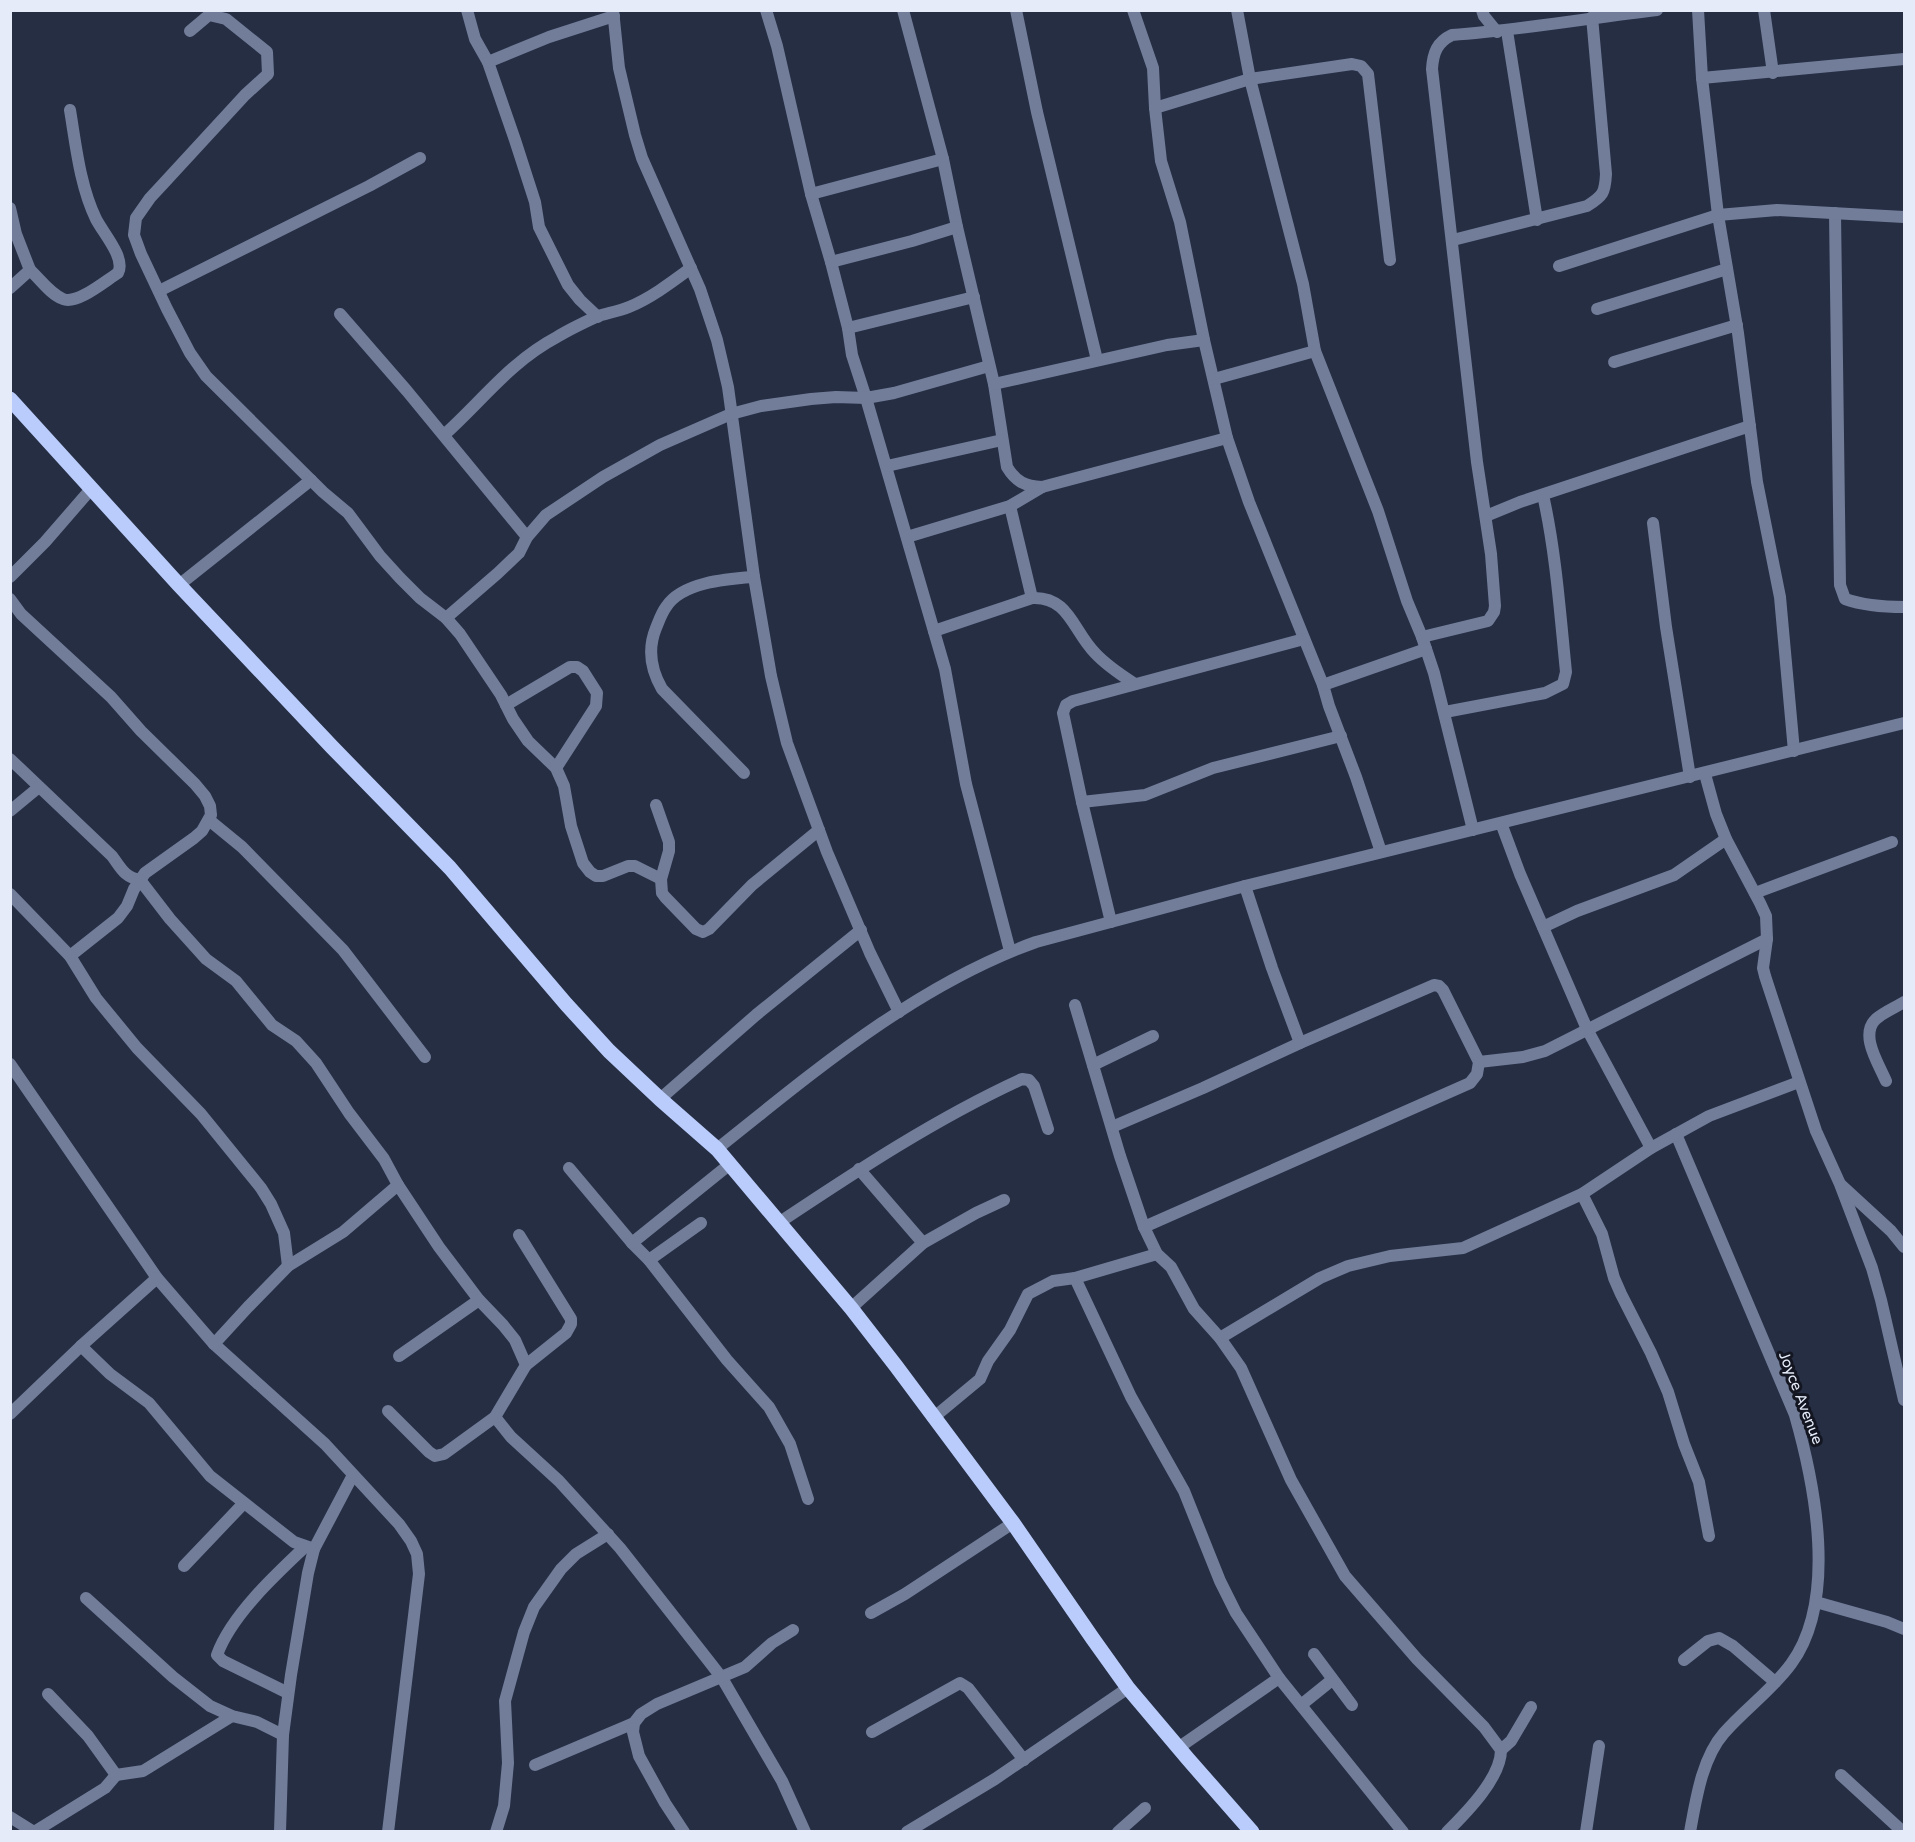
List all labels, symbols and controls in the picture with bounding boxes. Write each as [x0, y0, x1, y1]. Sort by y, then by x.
street label: Joyce Avenue [1775, 1349, 1827, 1447]

